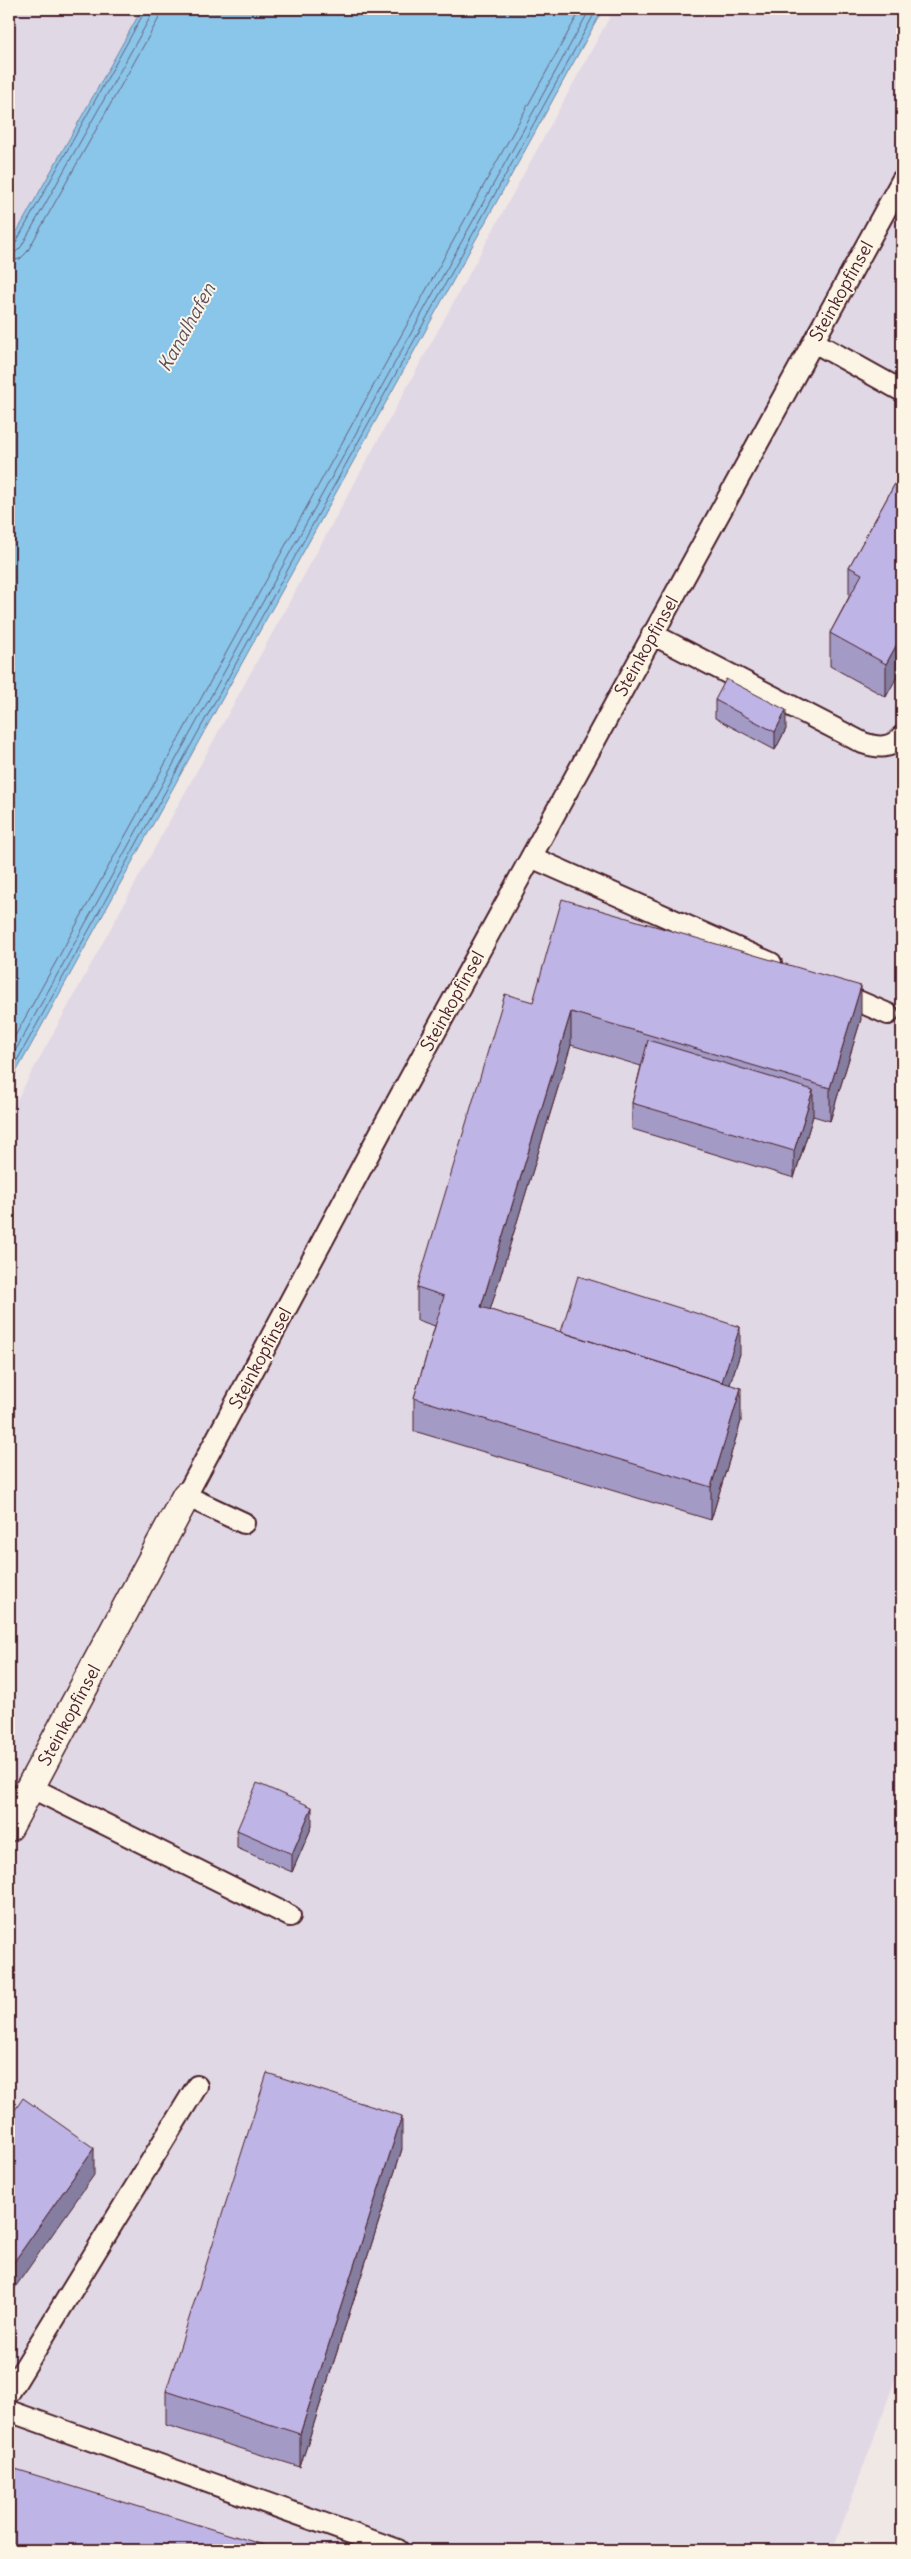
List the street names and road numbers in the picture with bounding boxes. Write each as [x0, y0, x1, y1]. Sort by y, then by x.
street label: Steinkopfinsel [804, 237, 878, 345]
street label: Steinkopfinsel [609, 592, 683, 700]
street label: Steinkopfinsel [415, 947, 489, 1055]
street label: Steinkopfinsel [224, 1303, 296, 1413]
street label: Steinkopfinsel [33, 1660, 105, 1770]

